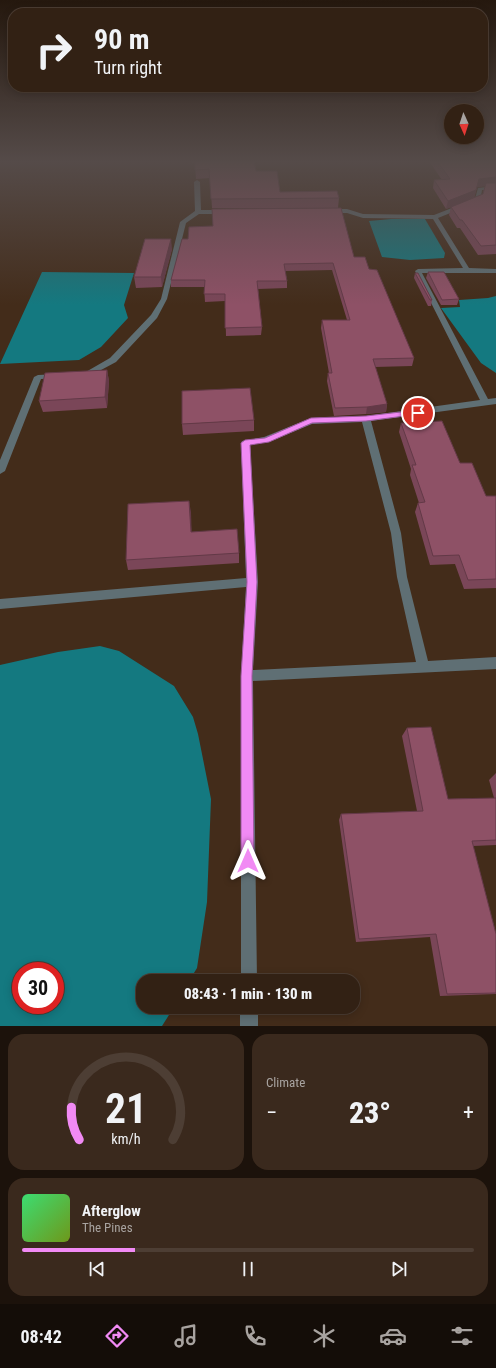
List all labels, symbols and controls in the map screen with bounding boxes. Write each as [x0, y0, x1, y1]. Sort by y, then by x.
text: 90 m [94, 23, 150, 56]
icon: right [28, 24, 80, 76]
text: Turn right [94, 57, 162, 78]
north arrow [444, 104, 484, 144]
map controls [444, 104, 484, 144]
pin [401, 396, 435, 430]
icon: arrive [407, 402, 429, 424]
position arrow [227, 840, 269, 882]
speed limit sign: 30 [12, 962, 64, 1014]
text: 08:43 · 1 min · 130 m [184, 985, 312, 1003]
text: Climate [266, 1075, 305, 1090]
text: 21 [105, 1084, 147, 1133]
text: 23° [349, 1095, 391, 1130]
text: − [266, 1100, 277, 1125]
text: + [463, 1100, 474, 1125]
text: km/h [111, 1131, 141, 1147]
text: Afterglow [82, 1202, 141, 1220]
text: The Pines [82, 1220, 133, 1235]
icon: previous [86, 1258, 108, 1280]
icon: pause [237, 1258, 259, 1280]
icon: next [388, 1258, 410, 1280]
icon: directions [103, 1322, 131, 1350]
icon: music [172, 1322, 200, 1350]
icon: phone [241, 1322, 269, 1350]
icon: climate [310, 1322, 338, 1350]
icon: car [379, 1322, 407, 1350]
icon: filters [448, 1322, 476, 1350]
text: 08:42 [20, 1326, 62, 1347]

